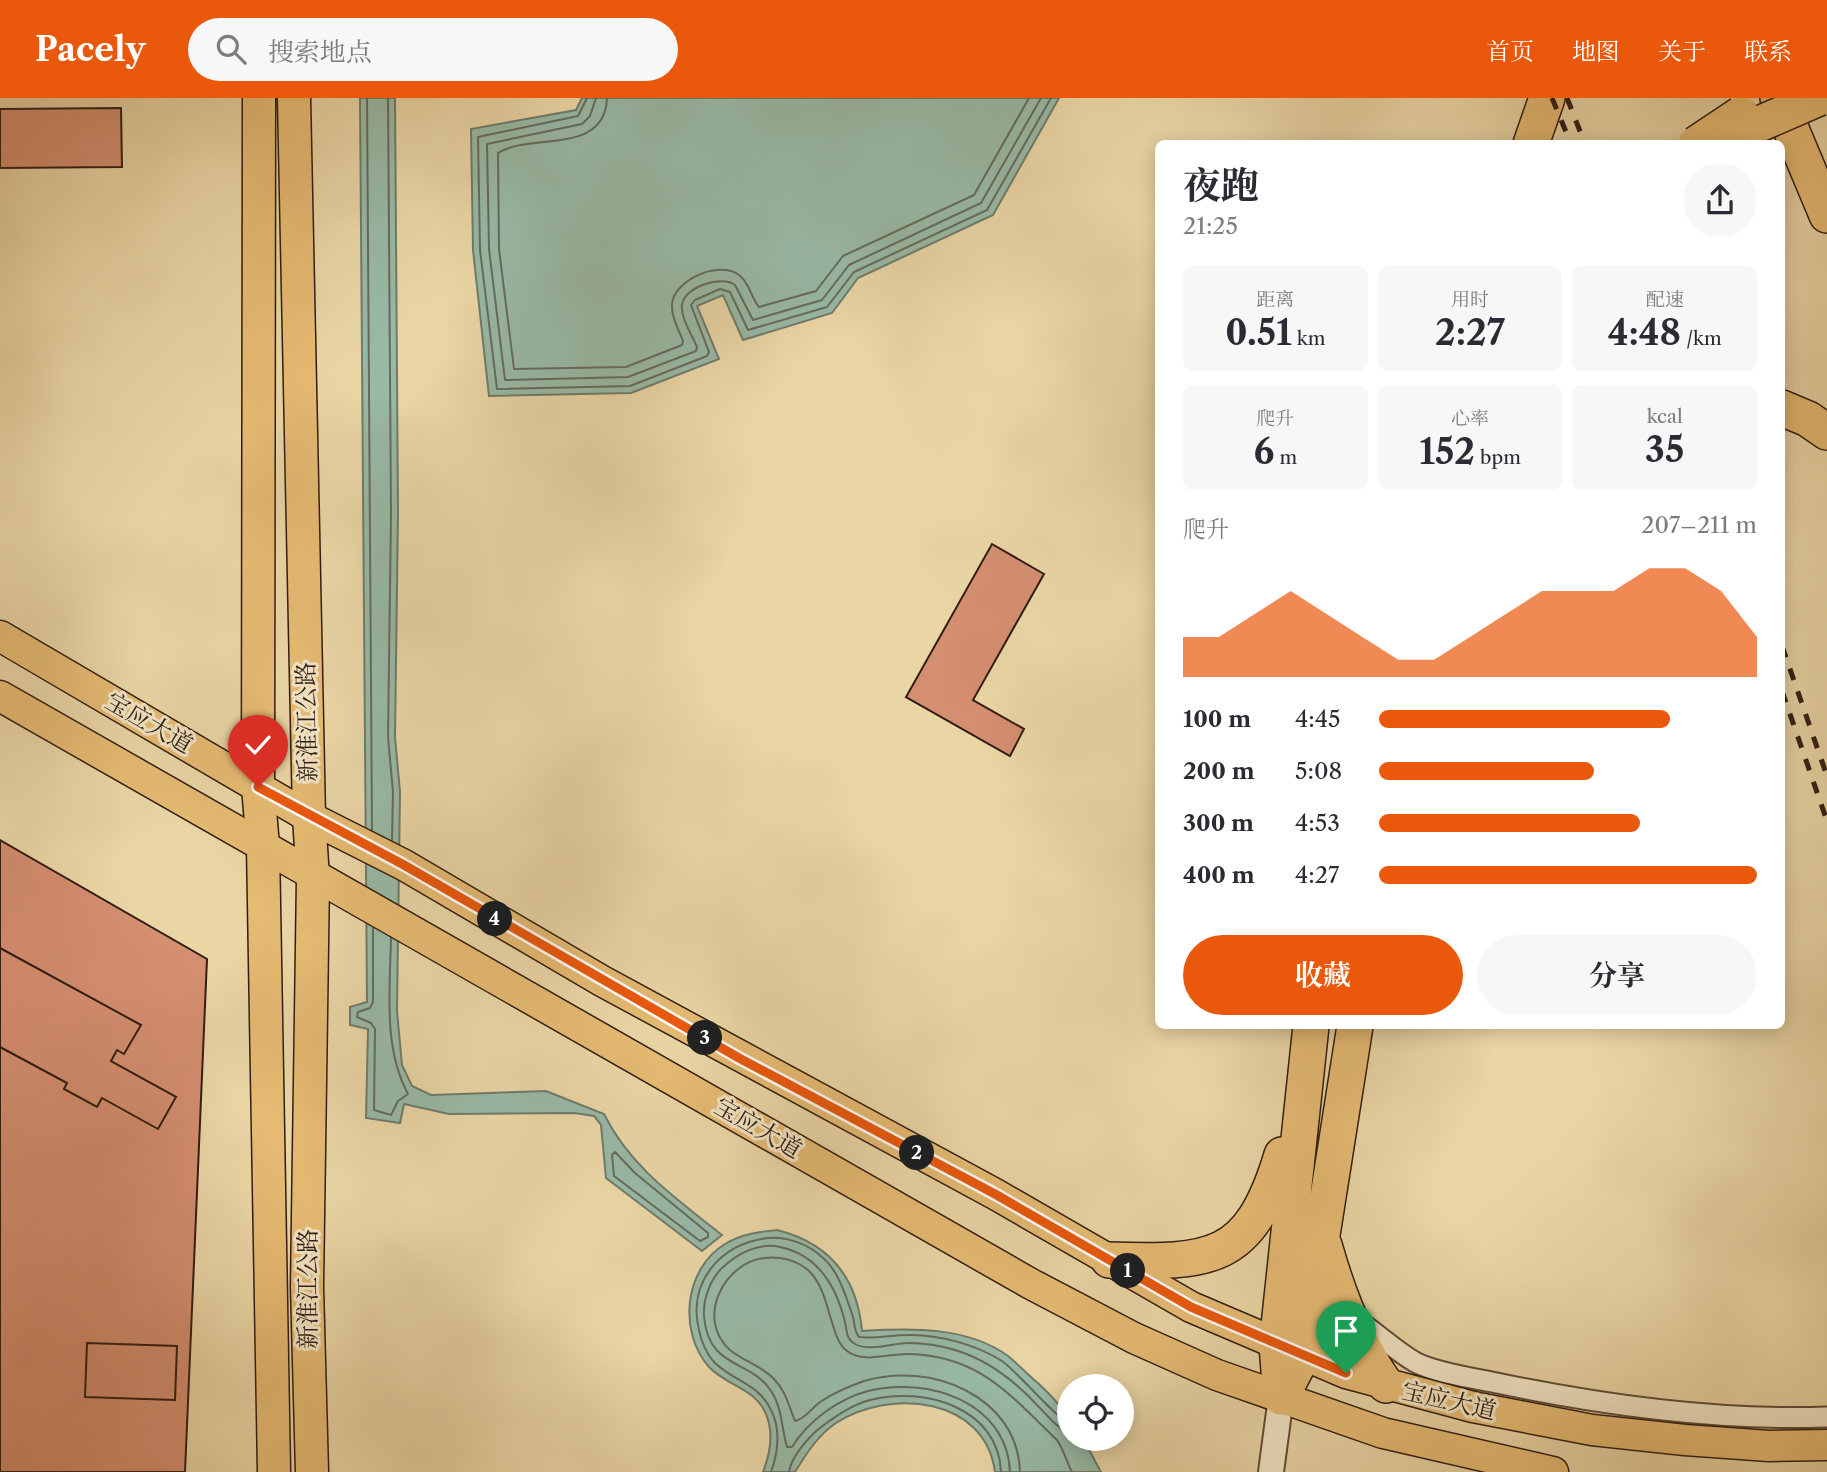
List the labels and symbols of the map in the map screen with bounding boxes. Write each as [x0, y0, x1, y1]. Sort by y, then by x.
street label: 新淮江公路 [291, 662, 322, 782]
street label: 宝应大道 [100, 686, 198, 759]
pin [228, 715, 288, 787]
pin: 4 [477, 902, 512, 936]
pin: 3 [688, 1020, 722, 1056]
street label: 宝应大道 [709, 1091, 807, 1164]
pin: 2 [900, 1136, 934, 1170]
street label: 新淮江公路 [293, 1229, 322, 1349]
pin: 1 [1110, 1254, 1146, 1288]
pin [1316, 1301, 1376, 1373]
street label: 宝应大道 [1399, 1376, 1499, 1425]

